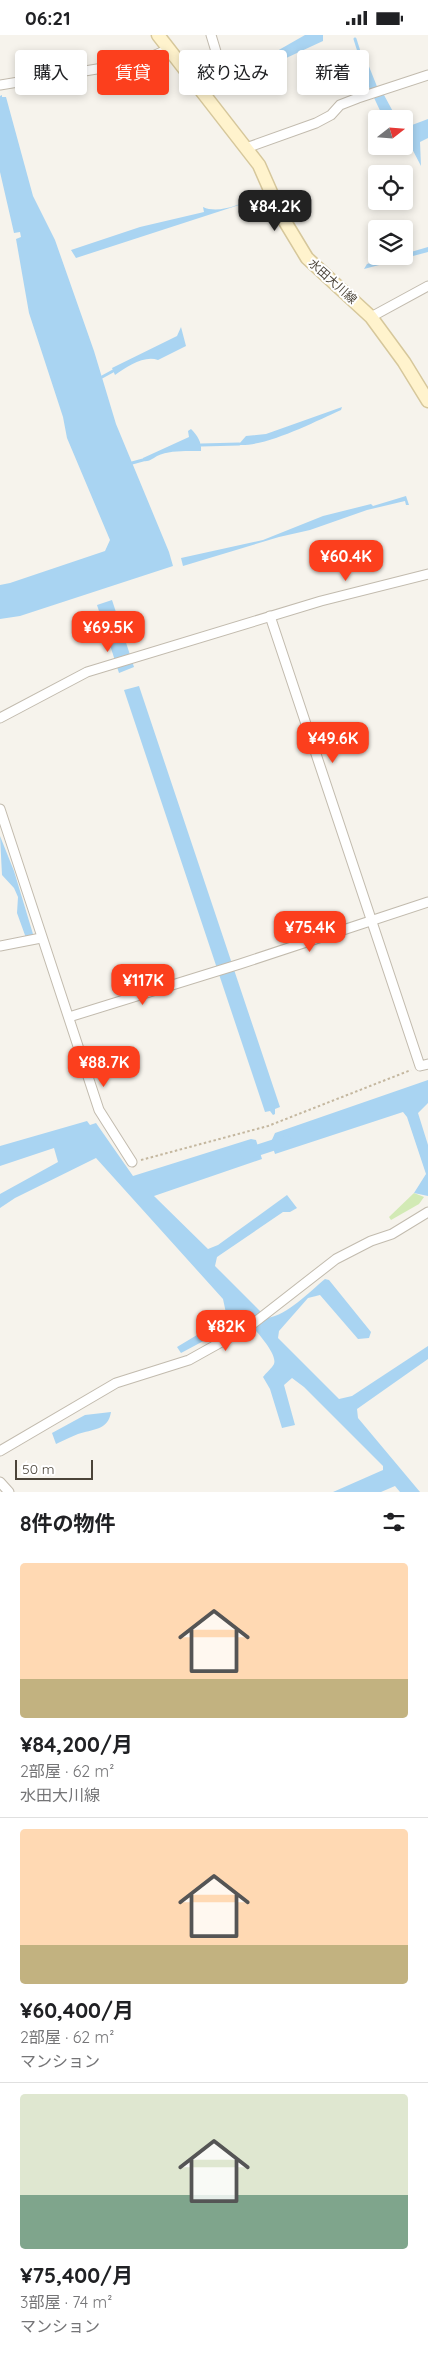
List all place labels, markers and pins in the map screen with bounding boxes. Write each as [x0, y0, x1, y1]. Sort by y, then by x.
pin: ¥84.2K [234, 189, 316, 232]
pin: ¥60.4K [305, 539, 387, 582]
pin: ¥69.5K [67, 611, 149, 653]
pin: ¥49.6K [292, 721, 374, 764]
pin: ¥75.4K [269, 911, 351, 953]
pin: ¥117K [108, 963, 178, 1006]
pin: ¥88.7K [63, 1045, 145, 1088]
pin: ¥82K [196, 1309, 256, 1352]

